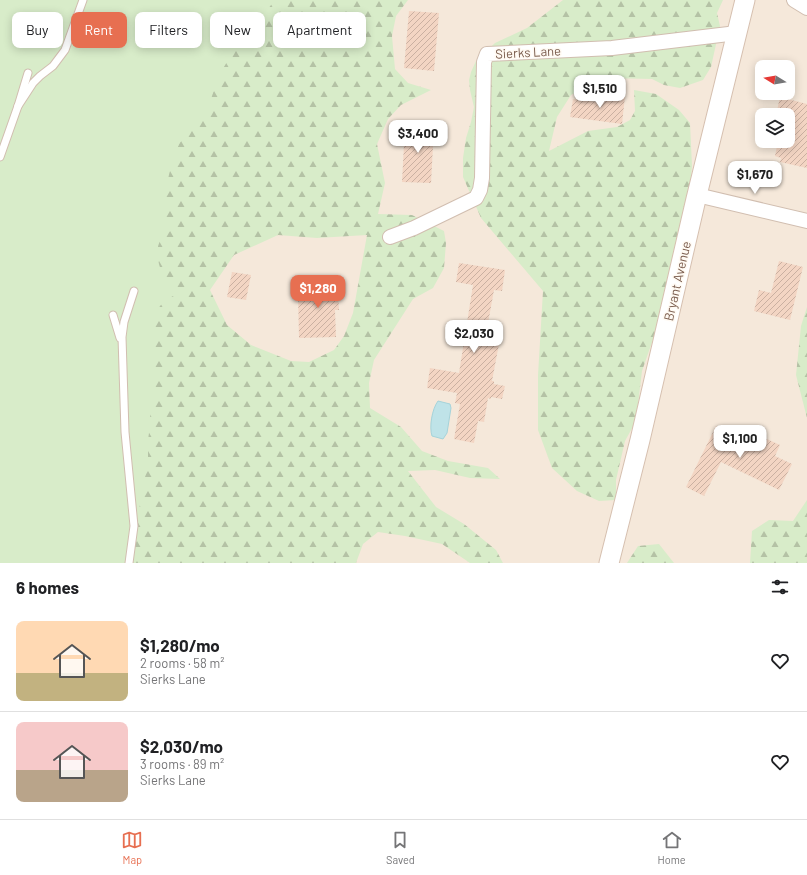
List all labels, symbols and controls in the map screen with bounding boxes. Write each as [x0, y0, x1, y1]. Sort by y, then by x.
chip: Buy [12, 12, 63, 48]
chip: Rent [71, 12, 127, 48]
chip: Filters [135, 12, 202, 48]
chip: New [210, 12, 265, 48]
chip: Apartment [273, 12, 366, 48]
street label: Sierks Lane [495, 42, 561, 62]
north arrow [755, 60, 795, 100]
map controls [755, 60, 795, 148]
pin: $1,510 [567, 75, 633, 109]
text: $1,510 [583, 80, 617, 96]
button: layers [755, 108, 795, 148]
pin: $3,400 [385, 120, 451, 154]
text: $3,400 [398, 125, 438, 141]
pin: $1,670 [722, 161, 788, 195]
text: $1,670 [737, 166, 773, 182]
street label: Bryant Avenue [660, 239, 694, 322]
pin: $1,280 [285, 275, 351, 309]
text: $1,280 [299, 280, 337, 296]
pin: $2,030 [441, 320, 507, 354]
text: $2,030 [454, 325, 494, 341]
pin: $1,100 [707, 425, 773, 459]
text: $1,100 [723, 430, 757, 446]
icon: filters [769, 576, 791, 598]
text: 6 homes [16, 577, 79, 597]
text: $1,280/mo [140, 635, 220, 655]
icon: home [48, 637, 96, 685]
icon: heart [769, 650, 791, 672]
text: 2 rooms · 58 m² [140, 655, 224, 671]
text: Sierks Lane [140, 671, 206, 687]
text: $2,030/mo [140, 736, 223, 756]
icon: home [48, 738, 96, 786]
icon: heart [769, 751, 791, 773]
text: 3 rooms · 89 m² [140, 756, 224, 772]
text: Sierks Lane [140, 772, 206, 788]
tab: Map [121, 829, 143, 866]
tab: Saved [386, 829, 415, 866]
tab: Home [658, 829, 686, 866]

